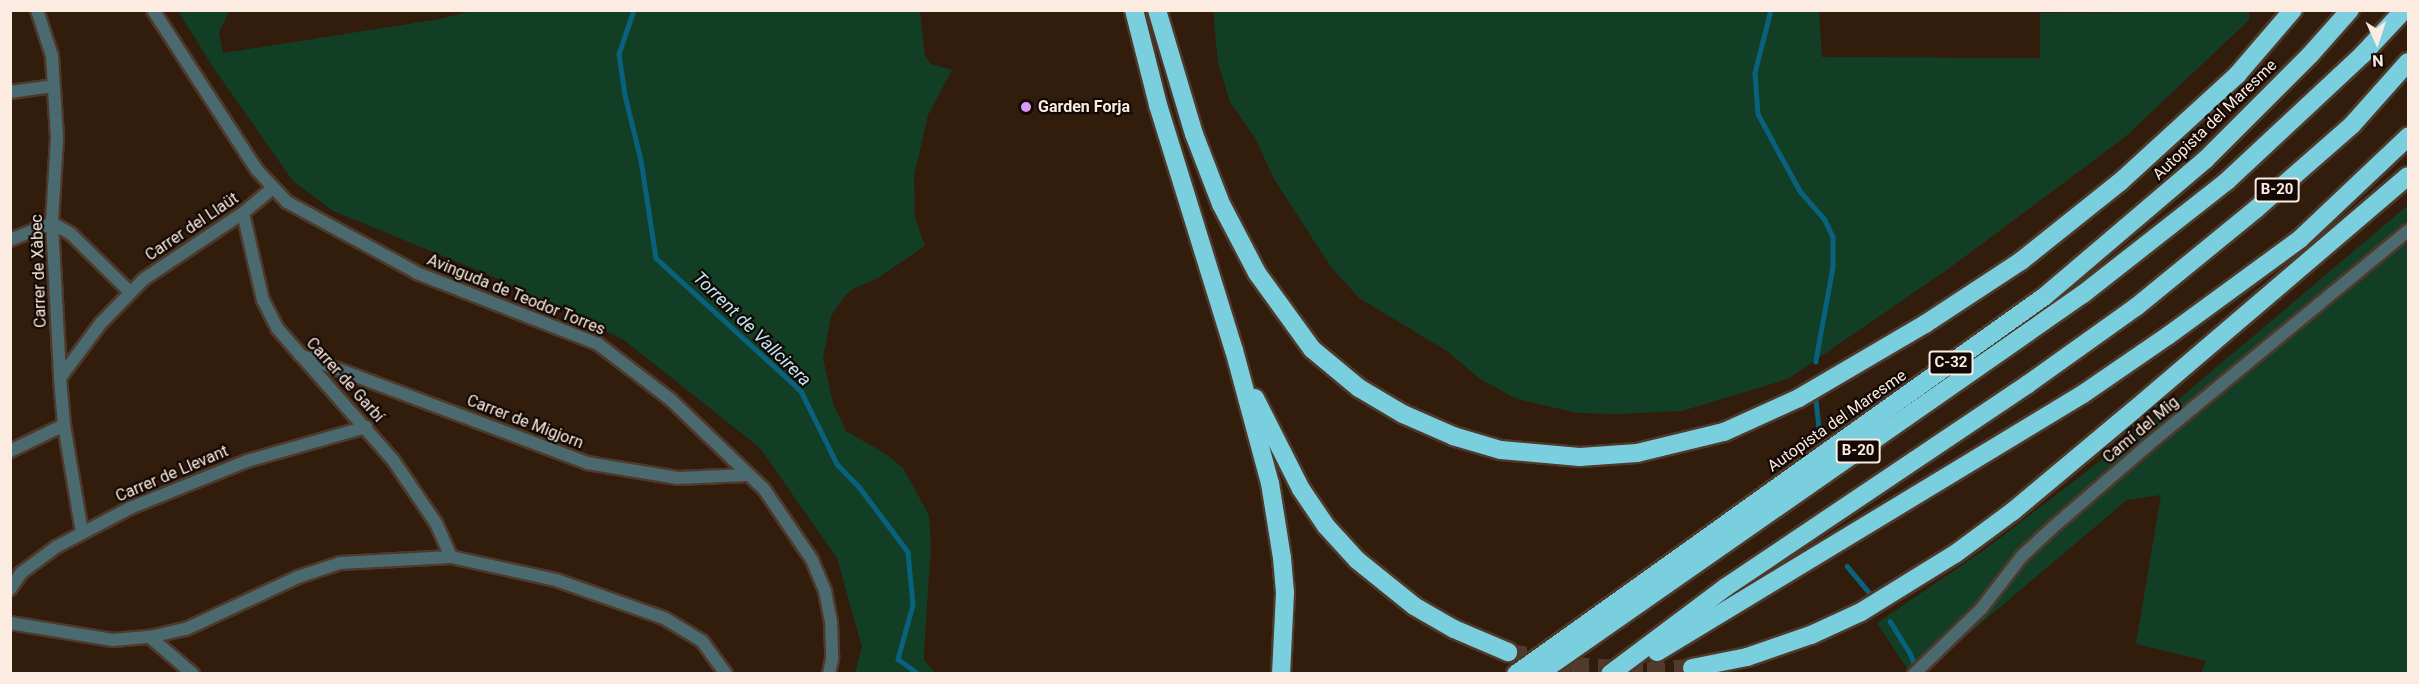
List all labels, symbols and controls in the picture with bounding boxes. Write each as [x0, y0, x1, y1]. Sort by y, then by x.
north arrow [2347, 12, 2407, 72]
text: N [2372, 51, 2384, 70]
street label: Autopista del Maresme [2149, 56, 2281, 184]
place label: Garden Forja [1038, 97, 1130, 117]
marker: Garden Forja [1019, 100, 1033, 114]
road number: B-20 [2254, 178, 2300, 202]
street label: Carrer del Llaüt [142, 189, 242, 265]
street label: Carrer de Xàbec [27, 214, 51, 328]
street label: Avinguda de Teodor Torres [424, 250, 608, 340]
water label: Torrent de Vallcirera [688, 267, 816, 391]
street label: Carrer de Garbí [302, 334, 388, 426]
road number: C-32 [1928, 351, 1974, 375]
street label: Autopista del Maresme [1764, 366, 1910, 476]
street label: Carrer de Migjorn [464, 391, 586, 453]
street label: Camí del Mig [2099, 393, 2183, 467]
road number: B-20 [1836, 439, 1880, 463]
street label: Carrer de Llevant [113, 442, 231, 506]

